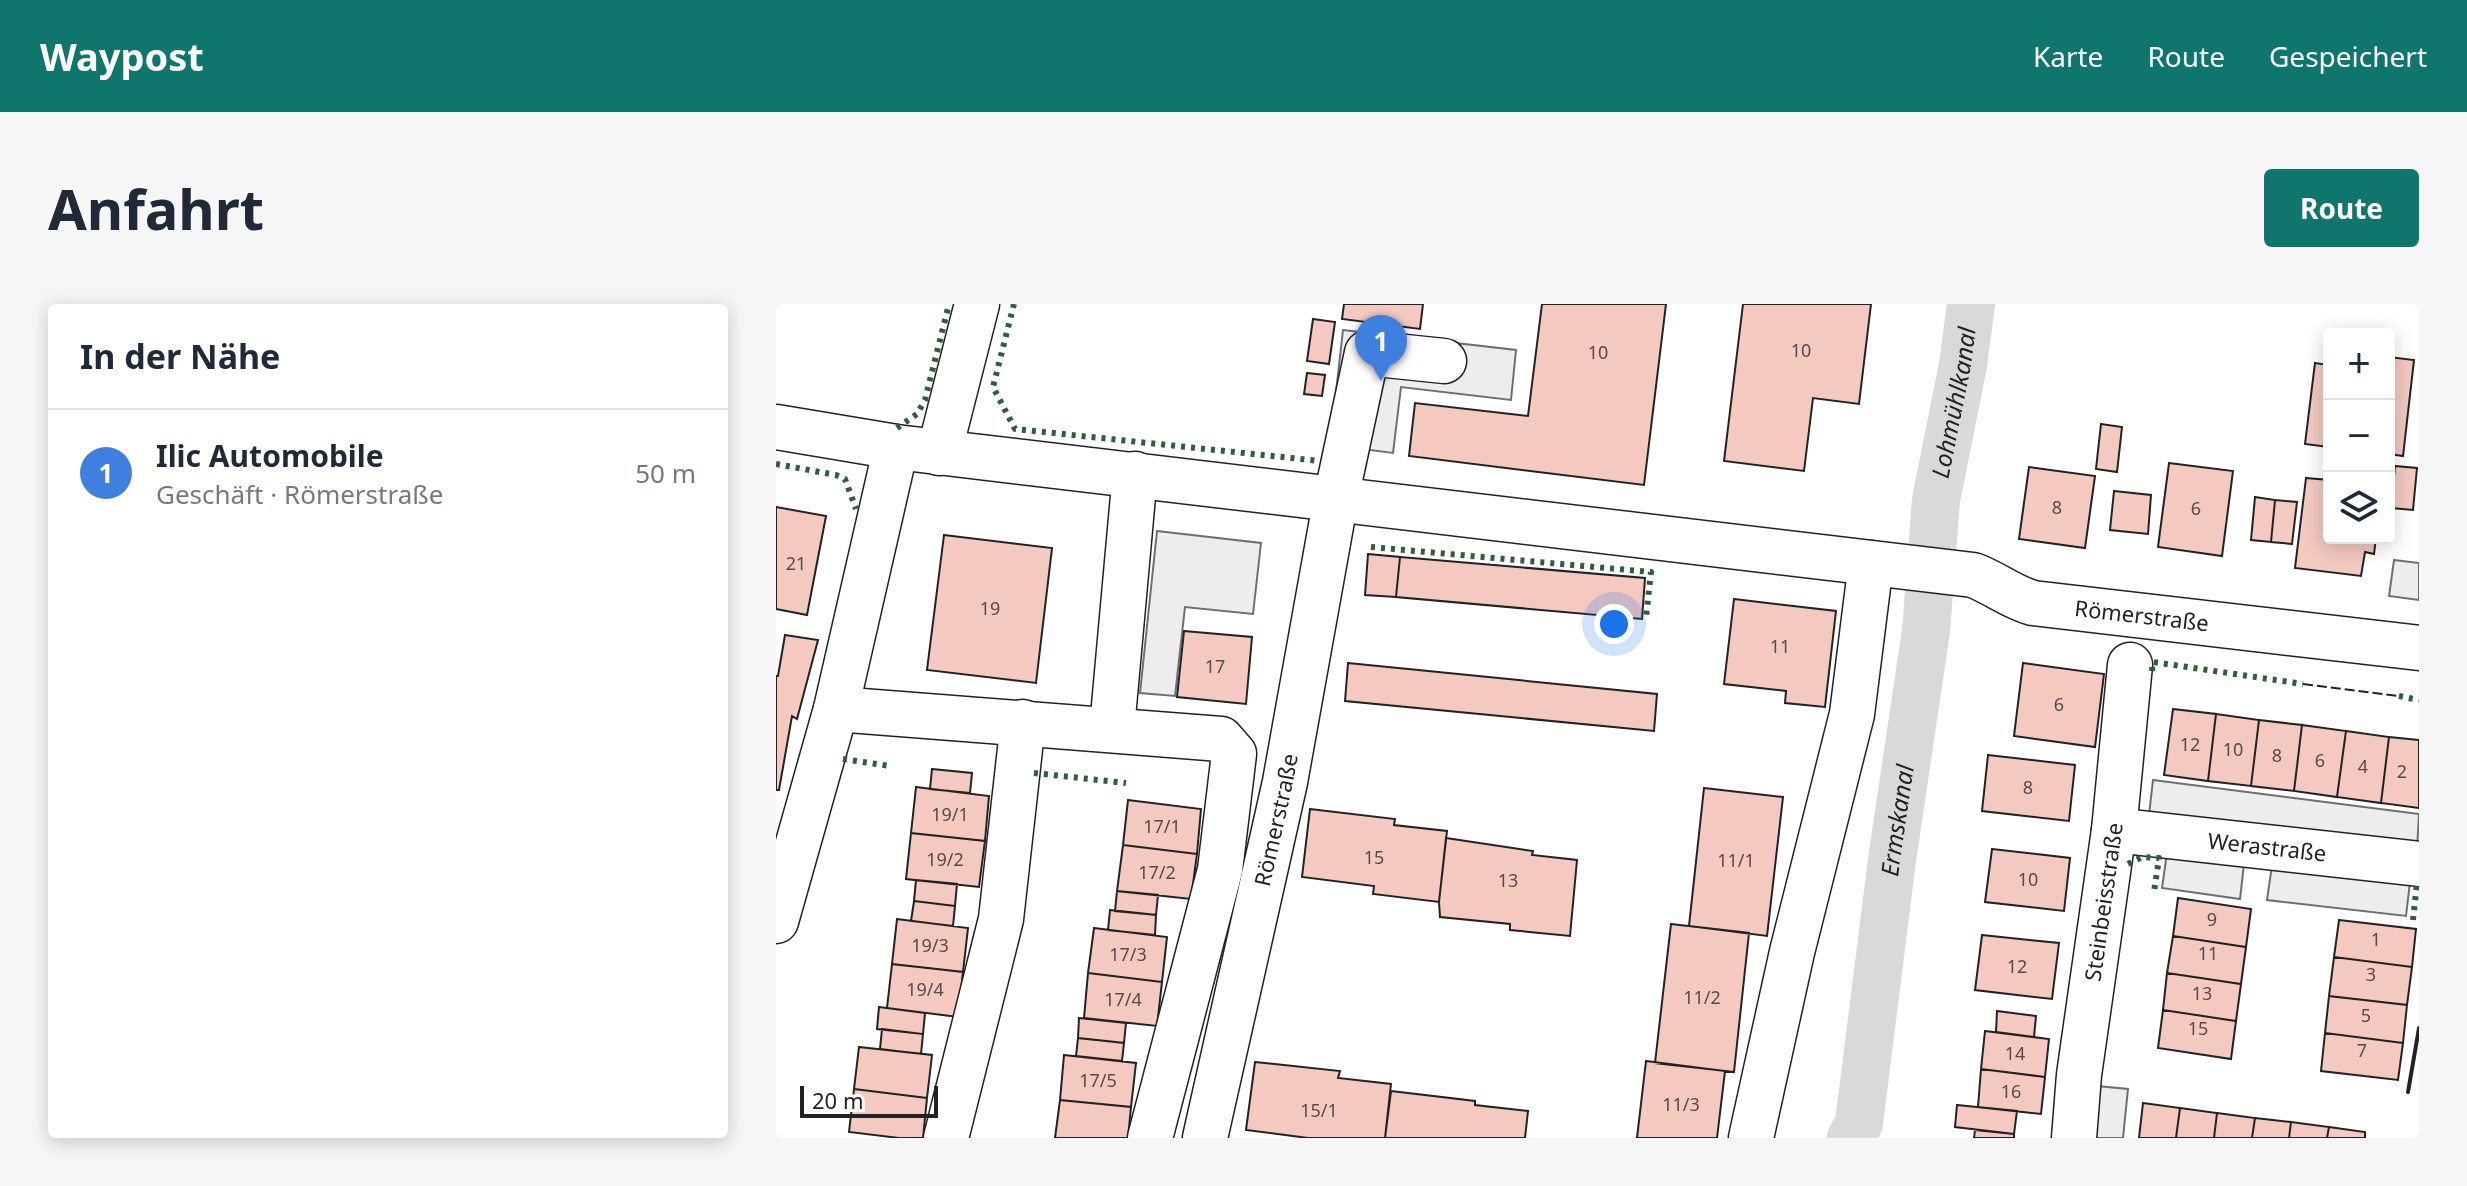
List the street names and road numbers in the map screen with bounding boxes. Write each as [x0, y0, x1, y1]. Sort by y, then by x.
street label: Römerstraße [2073, 592, 2211, 637]
street label: Römerstraße [1246, 751, 1304, 889]
street label: Steinbeisstraße [2077, 821, 2129, 983]
street label: Werastraße [2206, 825, 2328, 868]

